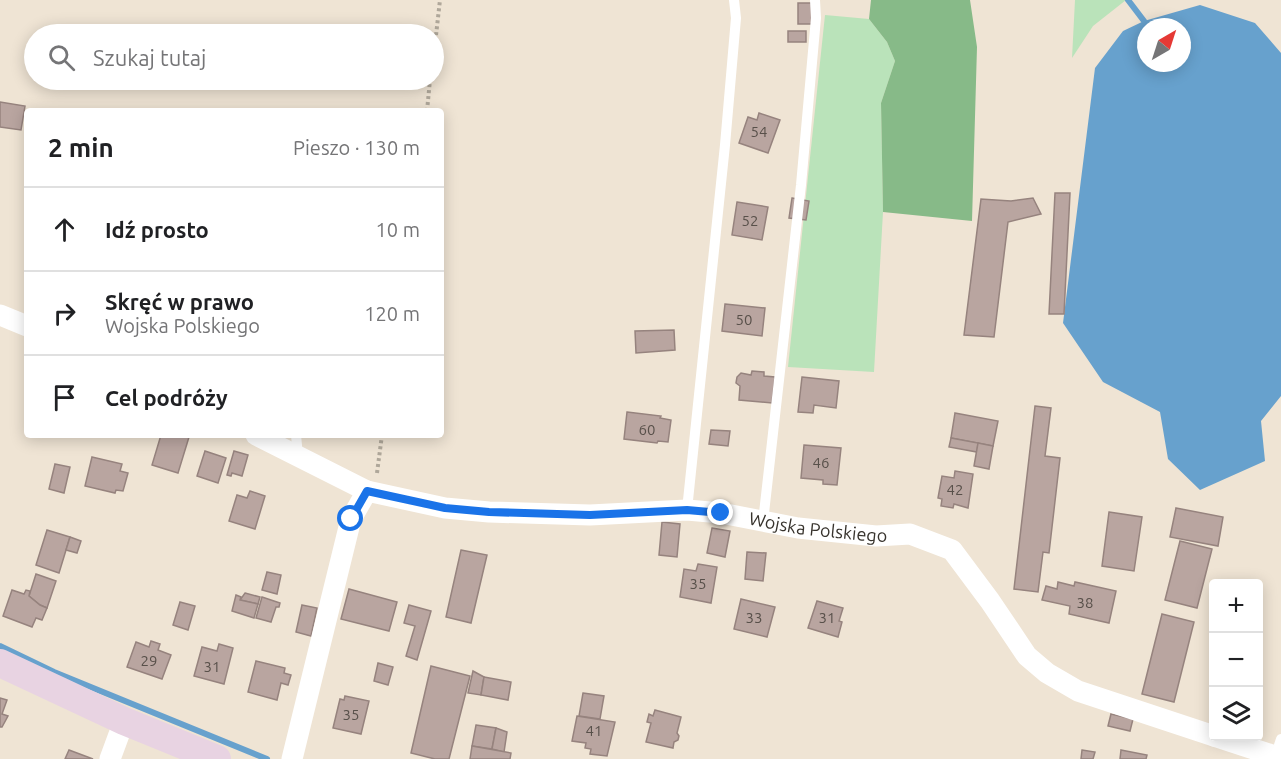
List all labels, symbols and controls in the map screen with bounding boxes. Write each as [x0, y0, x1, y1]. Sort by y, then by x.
north arrow [1137, 18, 1191, 72]
search box [24, 24, 444, 90]
icon: search [45, 41, 78, 74]
text: Szukaj tutaj [93, 45, 206, 70]
house number: 54 [751, 123, 767, 140]
text: 2 min [48, 133, 114, 162]
text: Pieszo · 130 m [293, 136, 420, 159]
house number: 52 [742, 212, 758, 229]
icon: ahead [48, 213, 81, 246]
text: Idź prosto [105, 217, 209, 242]
text: 10 m [376, 218, 420, 241]
text: Skręć w prawo [105, 289, 254, 314]
icon: right [48, 297, 81, 330]
text: 120 m [364, 302, 420, 325]
house number: 50 [736, 311, 752, 328]
text: Wojska Polskiego [105, 314, 260, 337]
icon: arrive [48, 381, 81, 414]
text: Cel podróży [105, 385, 228, 410]
house number: 60 [639, 421, 655, 438]
house number: 46 [813, 454, 829, 471]
house number: 42 [947, 481, 963, 498]
route end [707, 499, 733, 525]
route start [337, 505, 363, 531]
street label: Wojska Polskiego [747, 508, 888, 545]
house number: 35 [690, 575, 706, 592]
map controls [1209, 579, 1263, 741]
button: + [1209, 579, 1263, 633]
house number: 38 [1077, 594, 1093, 611]
house number: 33 [746, 609, 762, 626]
house number: 31 [819, 609, 835, 626]
button: − [1209, 633, 1263, 687]
house number: 29 [141, 652, 157, 669]
house number: 31 [204, 658, 220, 675]
button: layers [1209, 687, 1263, 741]
house number: 35 [343, 706, 359, 723]
house number: 41 [586, 722, 602, 739]

